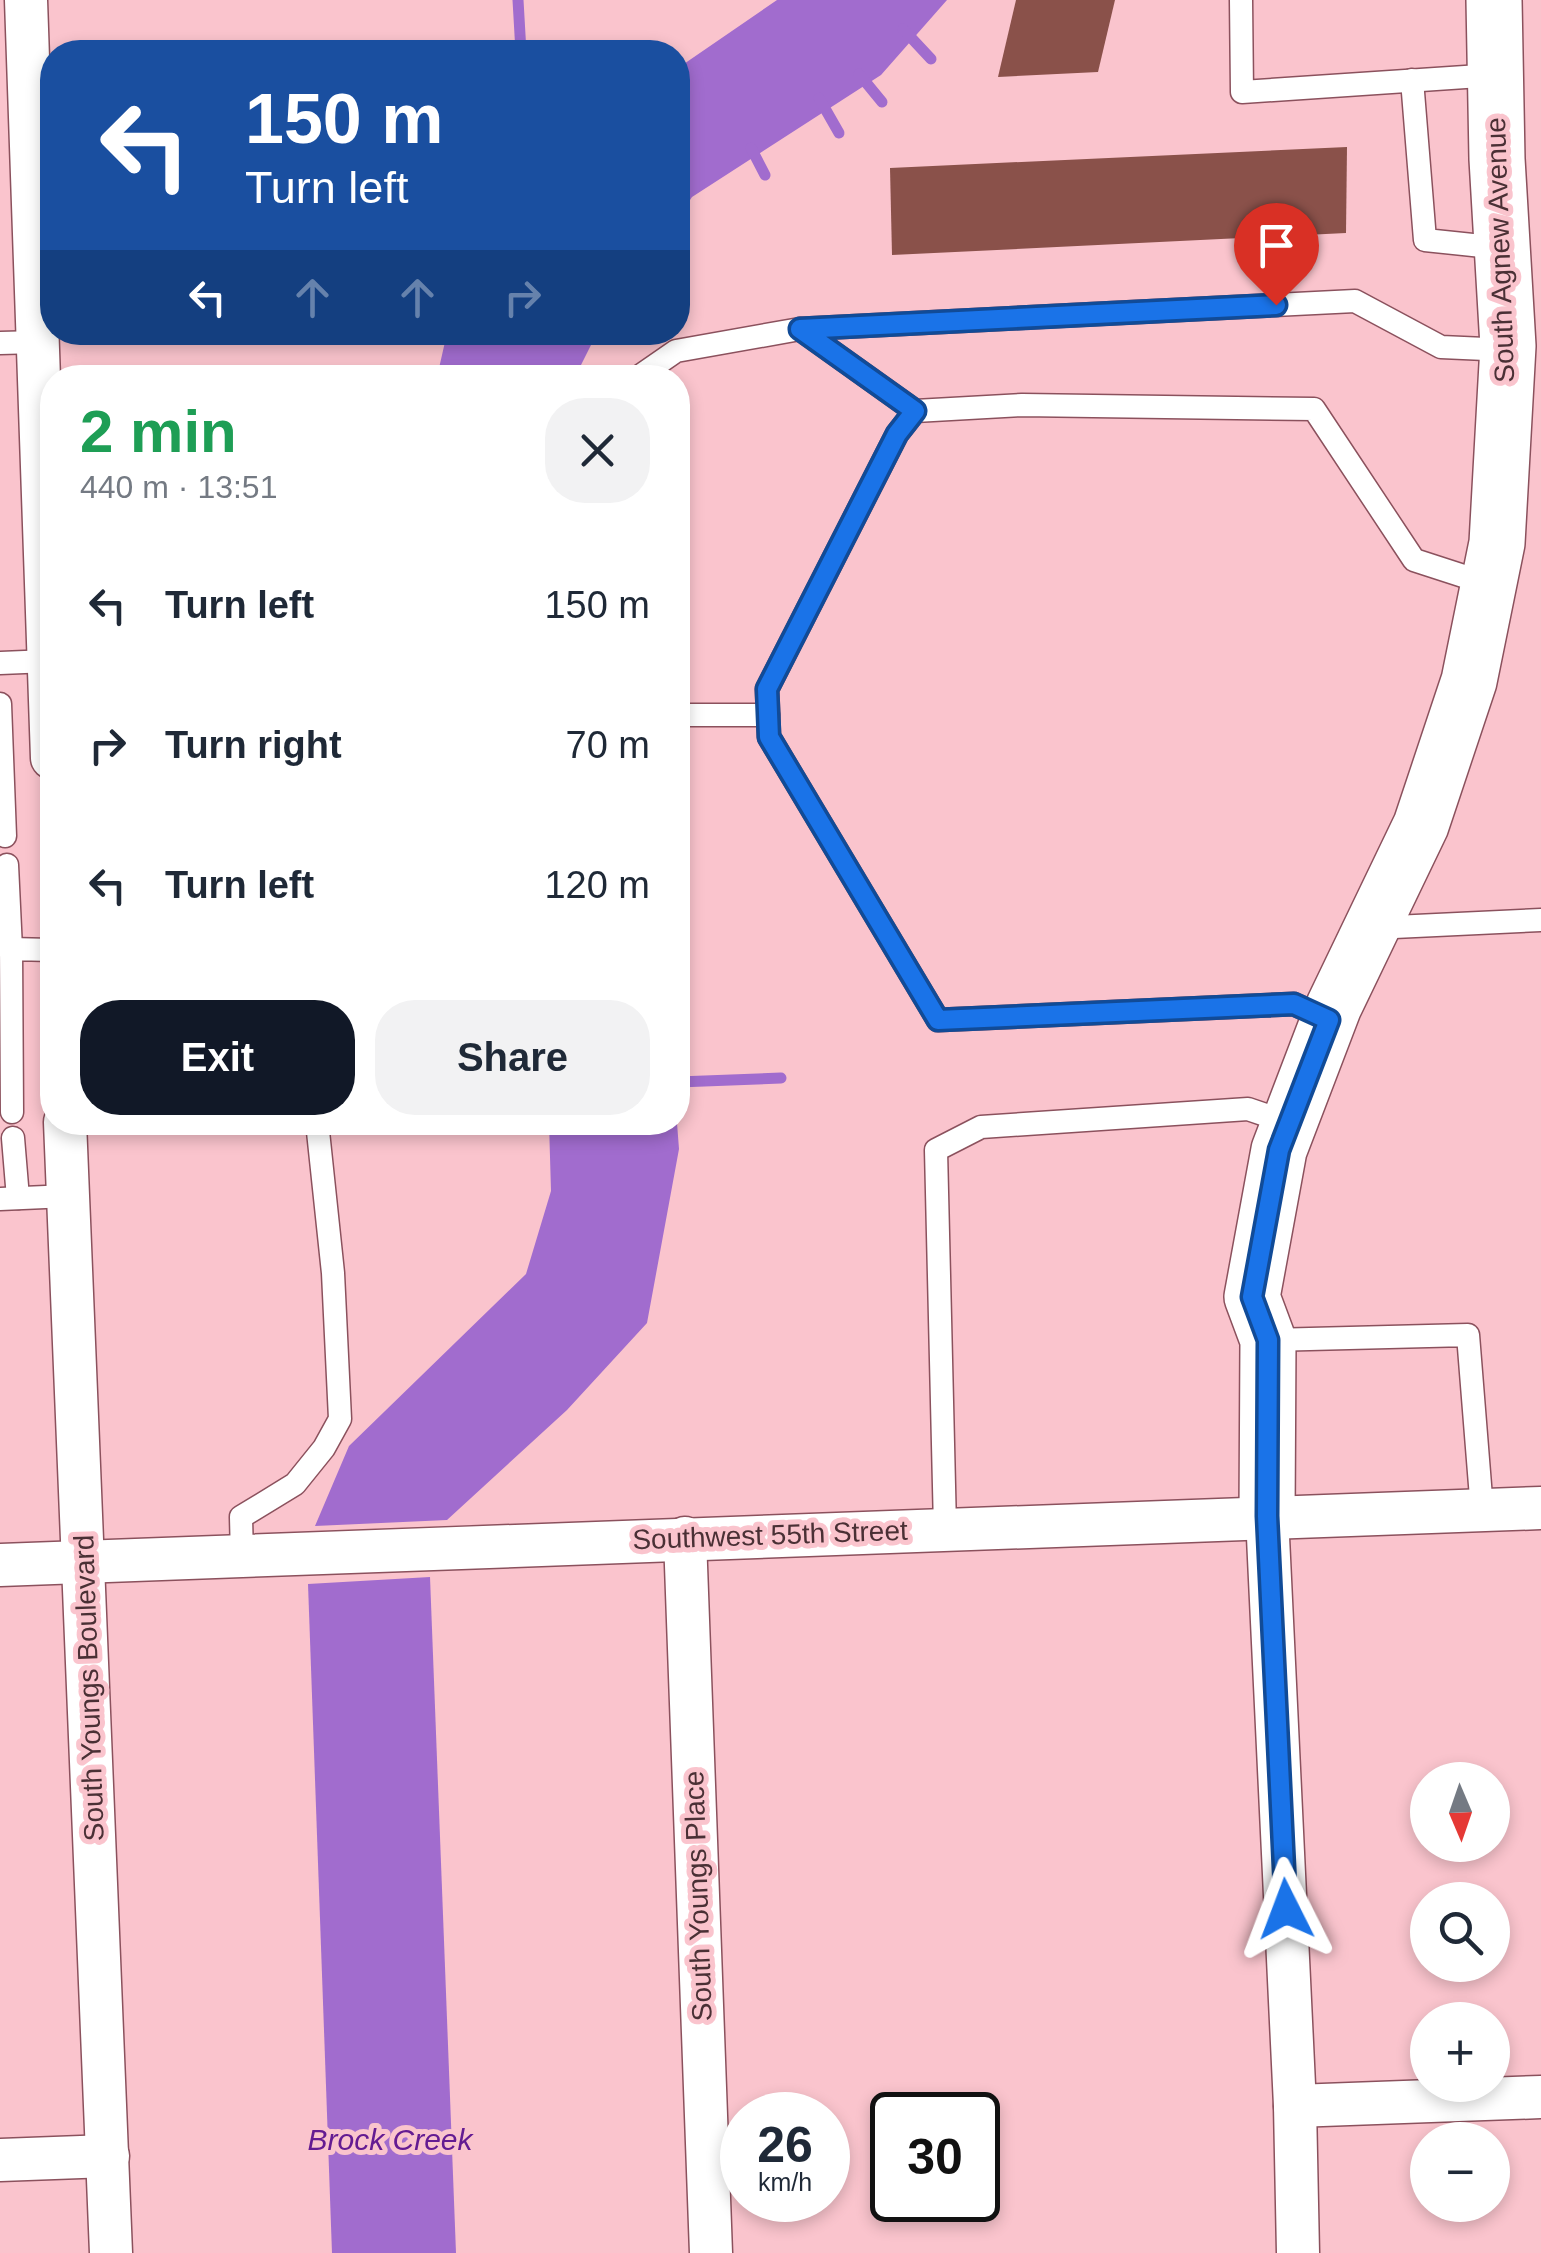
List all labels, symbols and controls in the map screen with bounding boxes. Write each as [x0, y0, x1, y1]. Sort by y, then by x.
icon: left [80, 80, 210, 210]
text: 150 m [245, 80, 443, 158]
street label: South Agnew Avenue [1480, 117, 1520, 383]
text: Turn left [245, 162, 408, 213]
pin [1234, 203, 1319, 306]
icon: arrive [1249, 218, 1304, 273]
icon: left [180, 270, 235, 325]
icon: ahead [285, 270, 340, 325]
icon: ahead [390, 270, 445, 325]
icon: right [495, 270, 550, 325]
text: 2 min [80, 398, 237, 465]
button: close [545, 398, 650, 503]
text: 440 m · 13:51 [80, 469, 277, 505]
icon: left [80, 578, 135, 633]
text: Turn left [165, 584, 314, 626]
text: 150 m [544, 584, 650, 626]
icon: right [80, 718, 135, 773]
text: Turn right [165, 724, 342, 766]
text: 70 m [566, 724, 650, 766]
icon: left [80, 858, 135, 913]
text: Turn left [165, 864, 314, 906]
text: 120 m [544, 864, 650, 906]
button: Exit [80, 1000, 355, 1115]
button: Share [375, 1000, 650, 1115]
street label: Southwest 55th Street [632, 1515, 908, 1555]
street label: South Youngs Boulevard [68, 1534, 110, 1842]
north arrow [1410, 1762, 1510, 1862]
map controls [1410, 1762, 1510, 2222]
street label: South Youngs Place [678, 1770, 718, 2022]
position arrow [1234, 1857, 1338, 1961]
button: search [1410, 1882, 1510, 1982]
button: + [1410, 2002, 1510, 2102]
speed limit sign: 30 [870, 2092, 1000, 2222]
text: 26 [757, 2117, 813, 2173]
button: − [1410, 2122, 1510, 2222]
water label: Brock Creek [307, 2123, 475, 2156]
text: km/h [758, 2168, 812, 2196]

